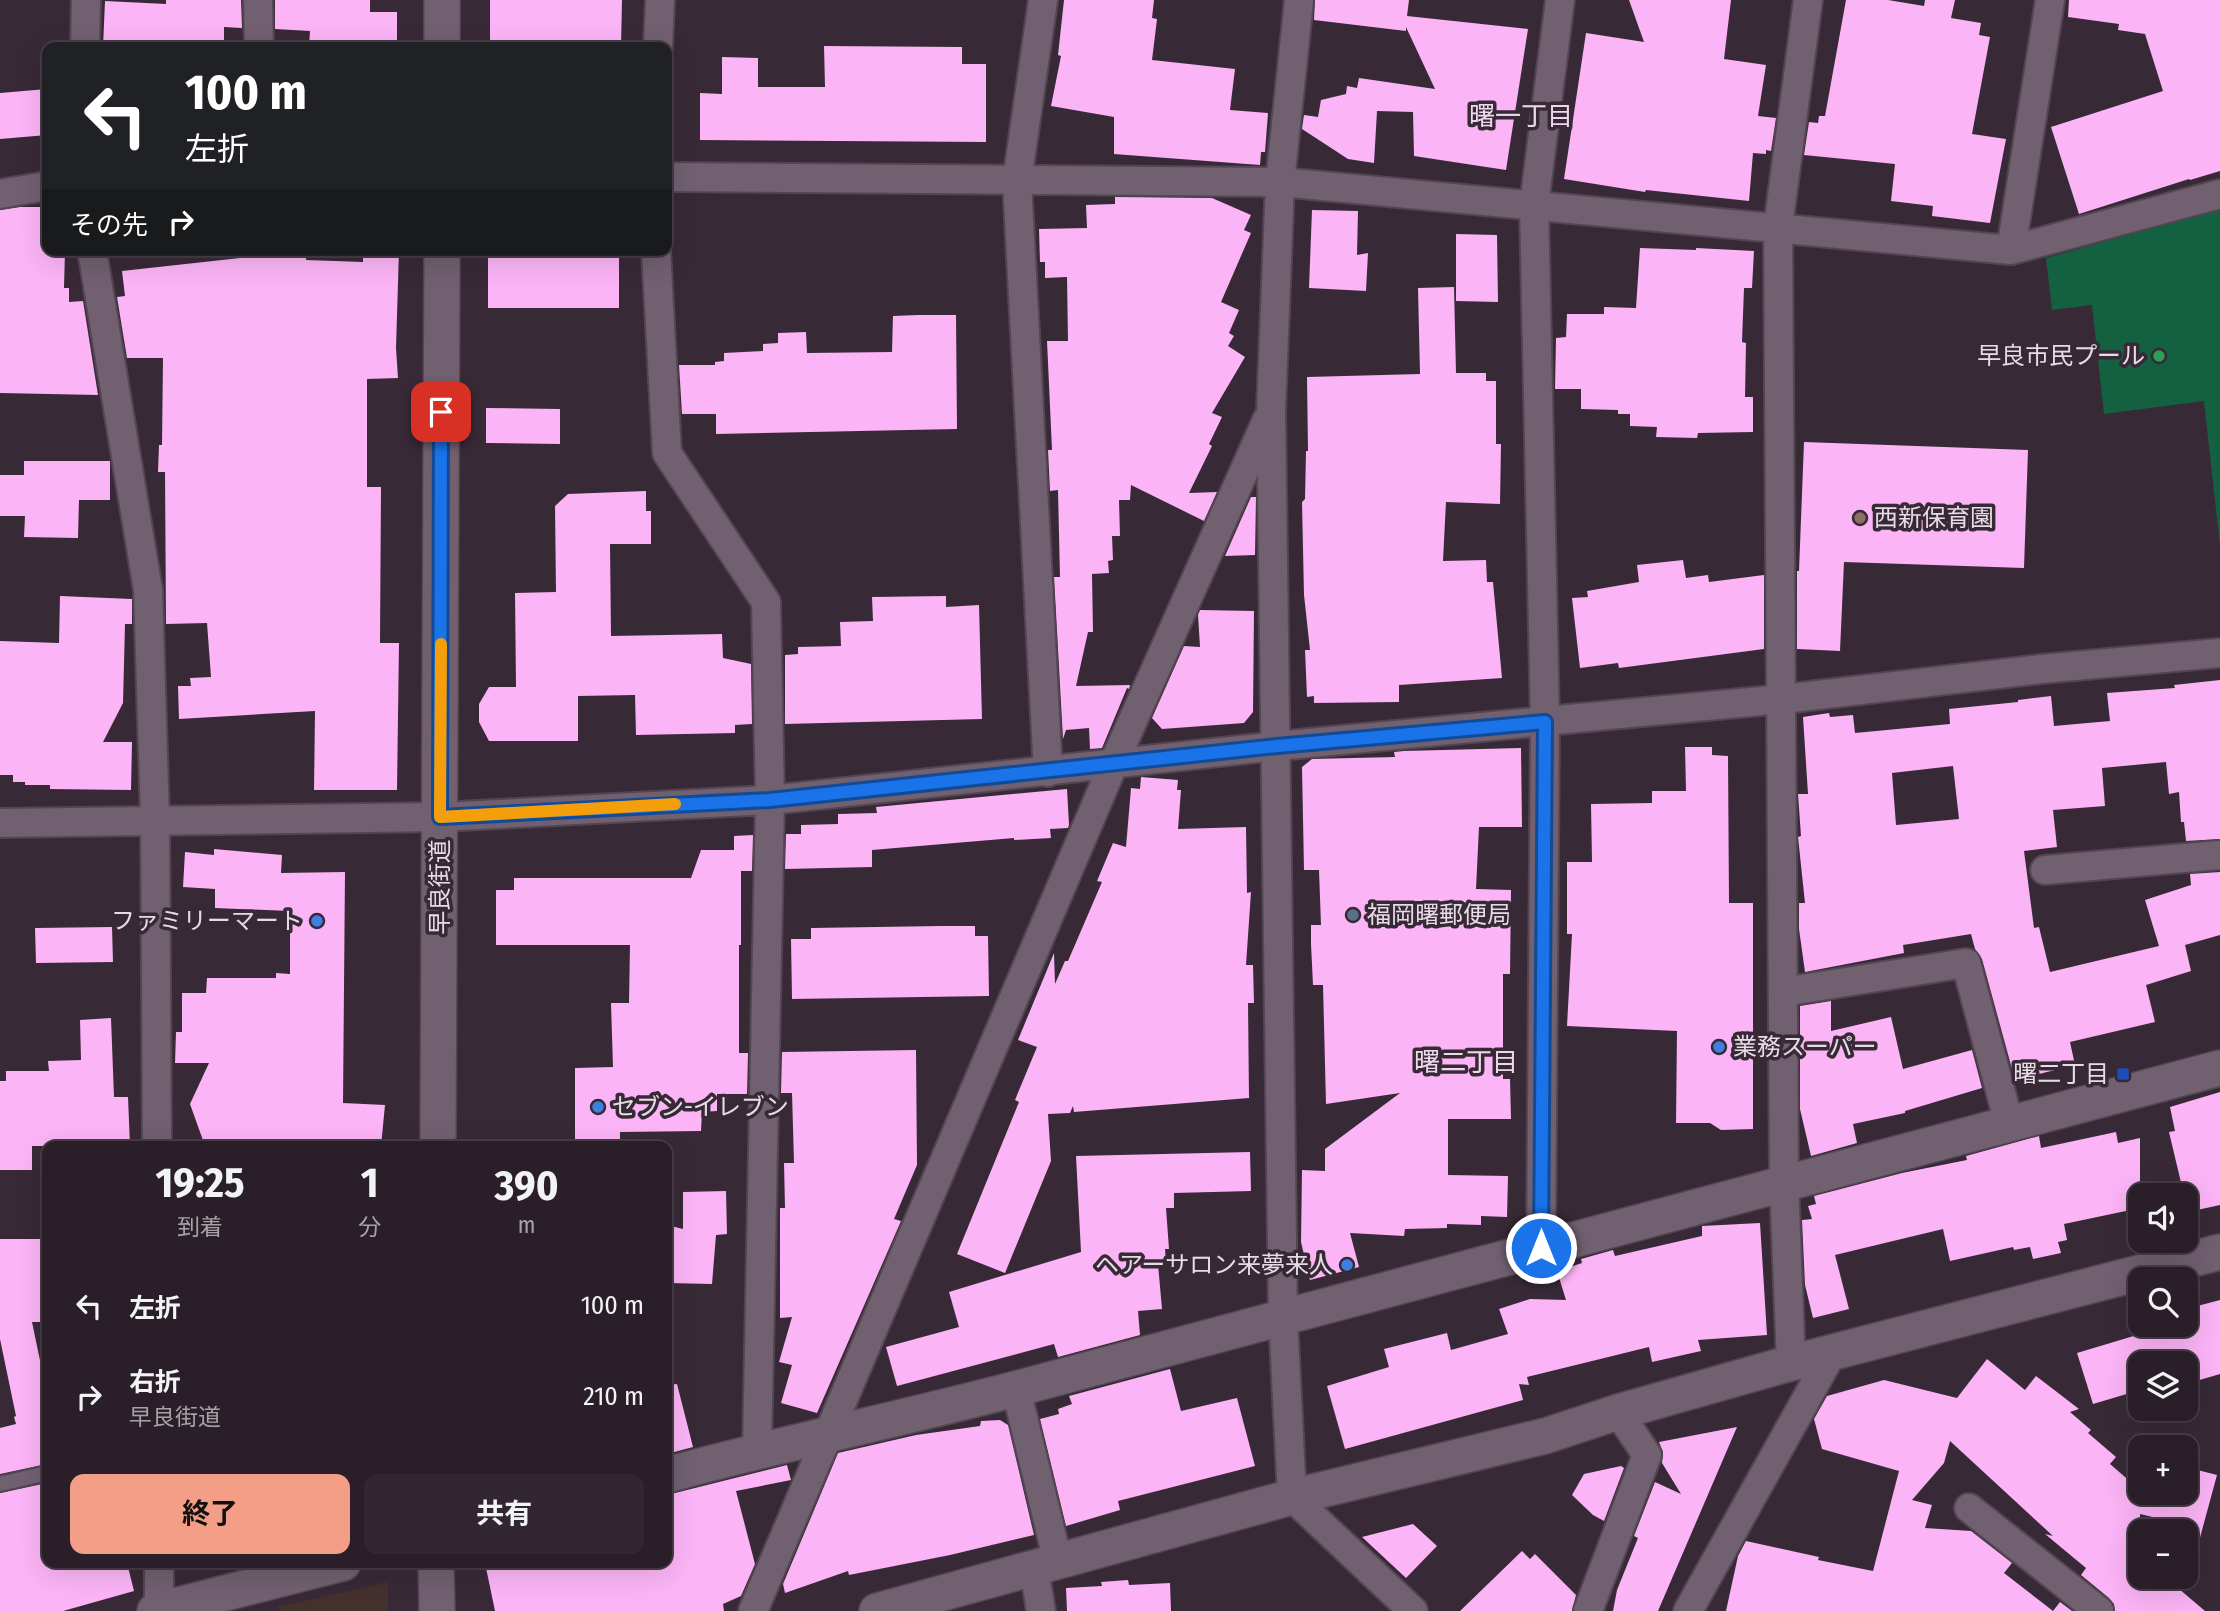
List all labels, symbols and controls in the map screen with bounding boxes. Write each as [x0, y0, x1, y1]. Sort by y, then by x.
text: 100 m [185, 63, 307, 122]
icon: left [70, 70, 161, 161]
district label: 曙一丁目 [1469, 101, 1573, 132]
text: 左折 [185, 130, 249, 168]
icon: right [162, 203, 200, 241]
text: その先 [70, 210, 148, 241]
place label: 早良市民プール [1977, 342, 2145, 370]
marker: 早良市民プール [2151, 348, 2167, 364]
pin [411, 382, 471, 442]
icon: arrive [422, 393, 460, 431]
place label: 西新保育園 [1874, 504, 1994, 532]
marker: 西新保育園 [1852, 510, 1868, 526]
street label: 早良街道 [426, 839, 454, 935]
place label: 福岡曙郵便局 [1367, 901, 1511, 929]
place label: ファミリーマート [111, 907, 303, 935]
marker: 福岡曙郵便局 [1345, 907, 1361, 923]
marker: ファミリーマート [309, 913, 325, 929]
place label: 業務スーパー [1733, 1033, 1877, 1061]
marker: 業務スーパー [1711, 1039, 1727, 1055]
district label: 曙二丁目 [1414, 1047, 1518, 1078]
place label: 曙二丁目 [2013, 1060, 2109, 1088]
marker: 曙二丁目 [2115, 1066, 2131, 1082]
place label: セブン-イレブン [612, 1093, 789, 1121]
marker: セブン-イレブン [590, 1099, 606, 1115]
text: 19:25 [155, 1158, 245, 1208]
text: 1 [361, 1158, 378, 1208]
text: 390 [494, 1161, 559, 1211]
map controls [2128, 1183, 2198, 1589]
button: sound [2128, 1183, 2198, 1253]
text: m [518, 1211, 535, 1239]
position arrow [1504, 1211, 1578, 1285]
text: 到着 [177, 1213, 223, 1241]
text: 分 [358, 1213, 381, 1241]
place label: ヘアーサロン来夢来人 [1095, 1251, 1333, 1279]
marker: ヘアーサロン来夢来人 [1339, 1257, 1355, 1273]
button: search [2128, 1267, 2198, 1337]
icon: left [70, 1287, 108, 1325]
text: 100 m [581, 1290, 644, 1321]
text: 左折 [129, 1293, 181, 1324]
button: layers [2128, 1351, 2198, 1421]
text: 右折 [129, 1367, 181, 1398]
icon: right [70, 1378, 108, 1416]
text: 210 m [583, 1381, 644, 1412]
text: 早良街道 [129, 1403, 221, 1431]
button: + [2128, 1435, 2198, 1505]
button: 終了 [70, 1474, 350, 1554]
button: 共有 [364, 1474, 644, 1554]
button: − [2128, 1519, 2198, 1589]

